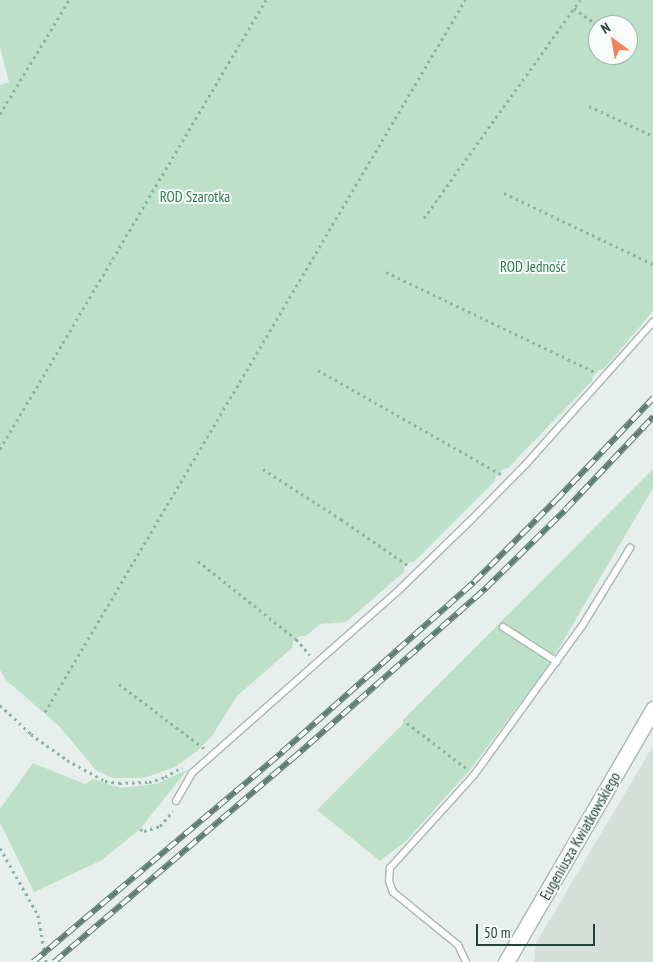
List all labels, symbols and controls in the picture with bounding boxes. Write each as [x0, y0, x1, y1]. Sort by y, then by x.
north arrow [588, 15, 638, 65]
text: N [598, 18, 614, 38]
park label: ROD Szarotka [160, 188, 230, 206]
park label: ROD Jedność [500, 258, 566, 276]
street label: Eugeniusza Kwiatkowskiego [536, 769, 624, 903]
scale bar [478, 914, 597, 946]
text: 50 m [484, 923, 510, 942]

